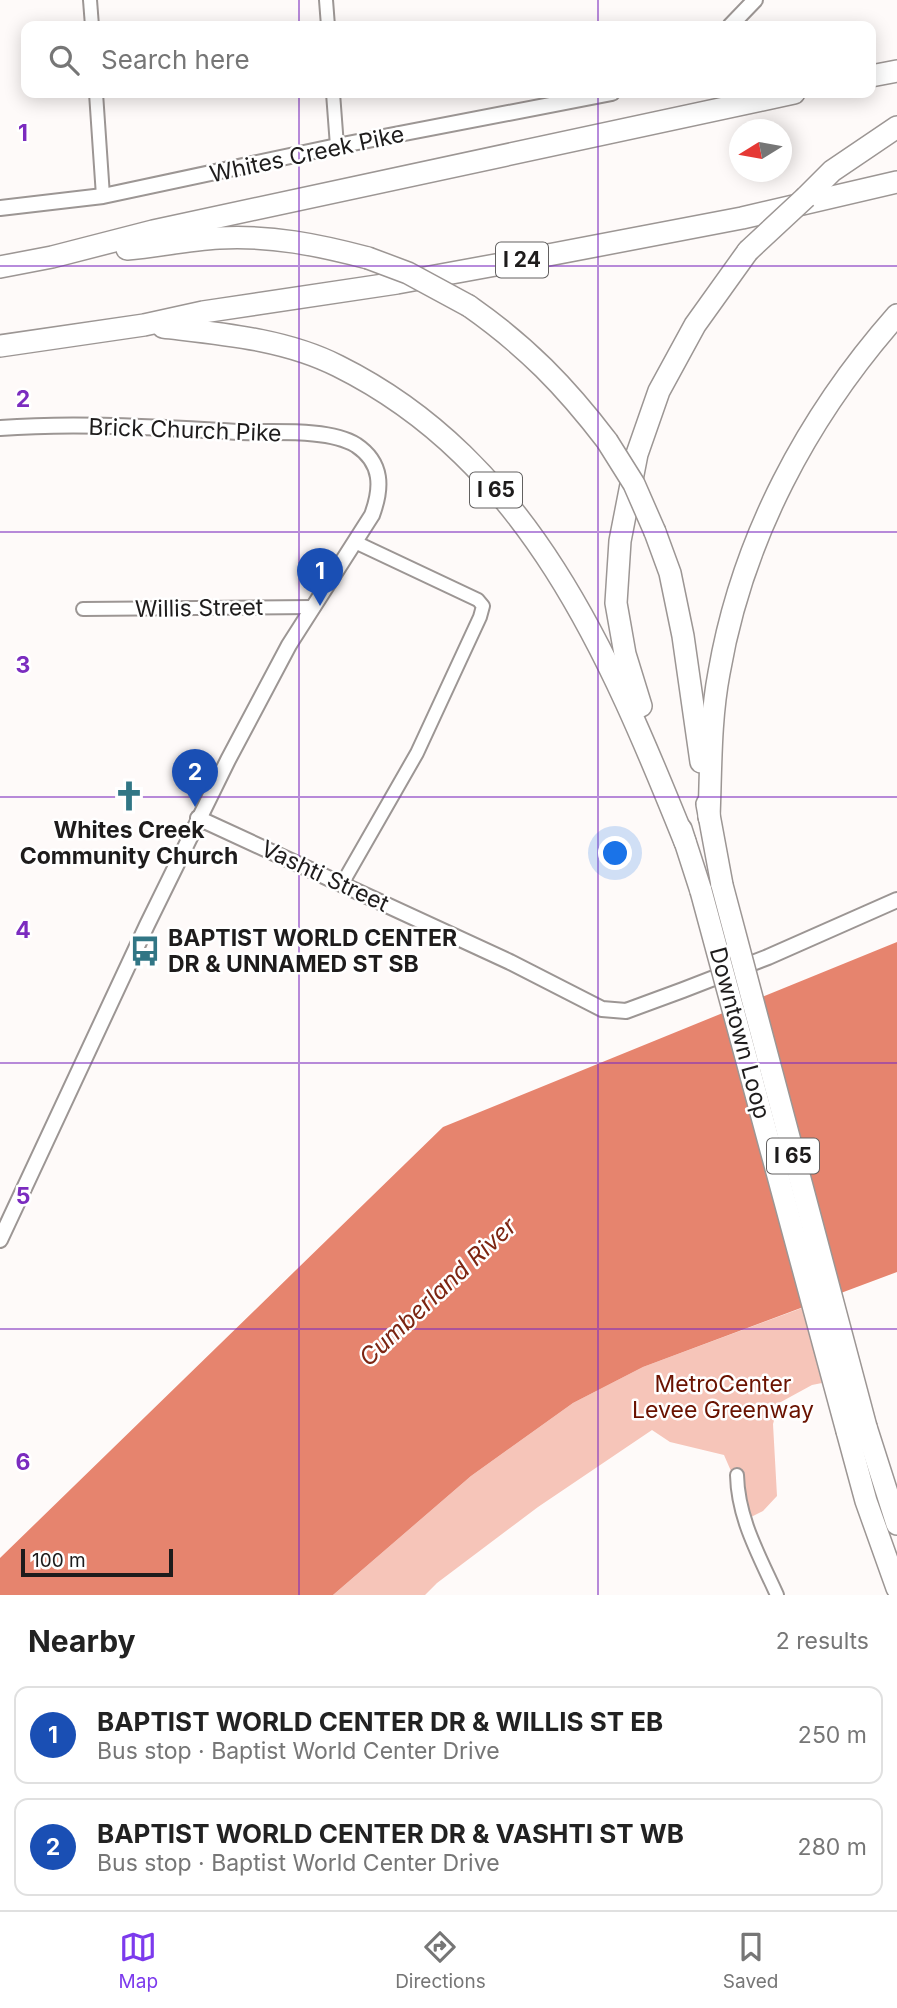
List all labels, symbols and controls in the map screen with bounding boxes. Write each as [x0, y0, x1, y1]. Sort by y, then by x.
search box [21, 21, 876, 98]
icon: search [45, 41, 83, 79]
text: Search here [101, 44, 250, 75]
text: 1 [18, 119, 28, 147]
north arrow [729, 119, 792, 182]
street label: Whites Creek Pike [207, 120, 407, 188]
road number: I 24 [496, 243, 548, 278]
text: 2 [16, 385, 30, 413]
street label: Brick Church Pike [88, 413, 282, 447]
road number: I 65 [470, 472, 522, 508]
pin: 1 [297, 548, 343, 606]
street label: Willis Street [135, 593, 264, 623]
text: 3 [16, 651, 30, 679]
pin: 2 [172, 749, 218, 807]
church icon: Whites Creek Community Church [112, 779, 146, 813]
place label: Whites Creek Community Church [20, 816, 238, 870]
street label: Vashti Street [257, 834, 394, 918]
your location [598, 836, 632, 870]
text: 4 [15, 916, 31, 944]
place label: BAPTIST WORLD CENTER DR & UNNAMED ST SB [168, 924, 457, 978]
bus stop icon: BAPTIST WORLD CENTER DR & UNNAMED ST SB [128, 934, 162, 968]
street label: Downtown Loop [704, 944, 776, 1122]
road number: I 65 [767, 1138, 819, 1174]
text: 5 [16, 1182, 30, 1210]
water label: Cumberland River [353, 1211, 523, 1372]
park label: MetroCenter Levee Greenway [632, 1370, 814, 1424]
text: 6 [16, 1448, 30, 1476]
scale bar [21, 1546, 173, 1578]
text: 100 m [32, 1549, 86, 1572]
text: Nearby [28, 1623, 136, 1659]
text: 2 results [776, 1627, 869, 1655]
text: BAPTIST WORLD CENTER DR & WILLIS ST EB [97, 1706, 663, 1737]
text: 1 [48, 1721, 58, 1749]
text: 250 m [798, 1721, 867, 1749]
text: Bus stop · Baptist World Center Drive [97, 1737, 500, 1765]
text: BAPTIST WORLD CENTER DR & VASHTI ST WB [97, 1818, 684, 1849]
text: 2 [46, 1833, 60, 1861]
text: 280 m [798, 1833, 867, 1861]
text: Bus stop · Baptist World Center Drive [97, 1849, 500, 1877]
tab: Map [119, 1928, 158, 1993]
tab: Directions [395, 1928, 486, 1993]
tab: Saved [723, 1928, 778, 1993]

